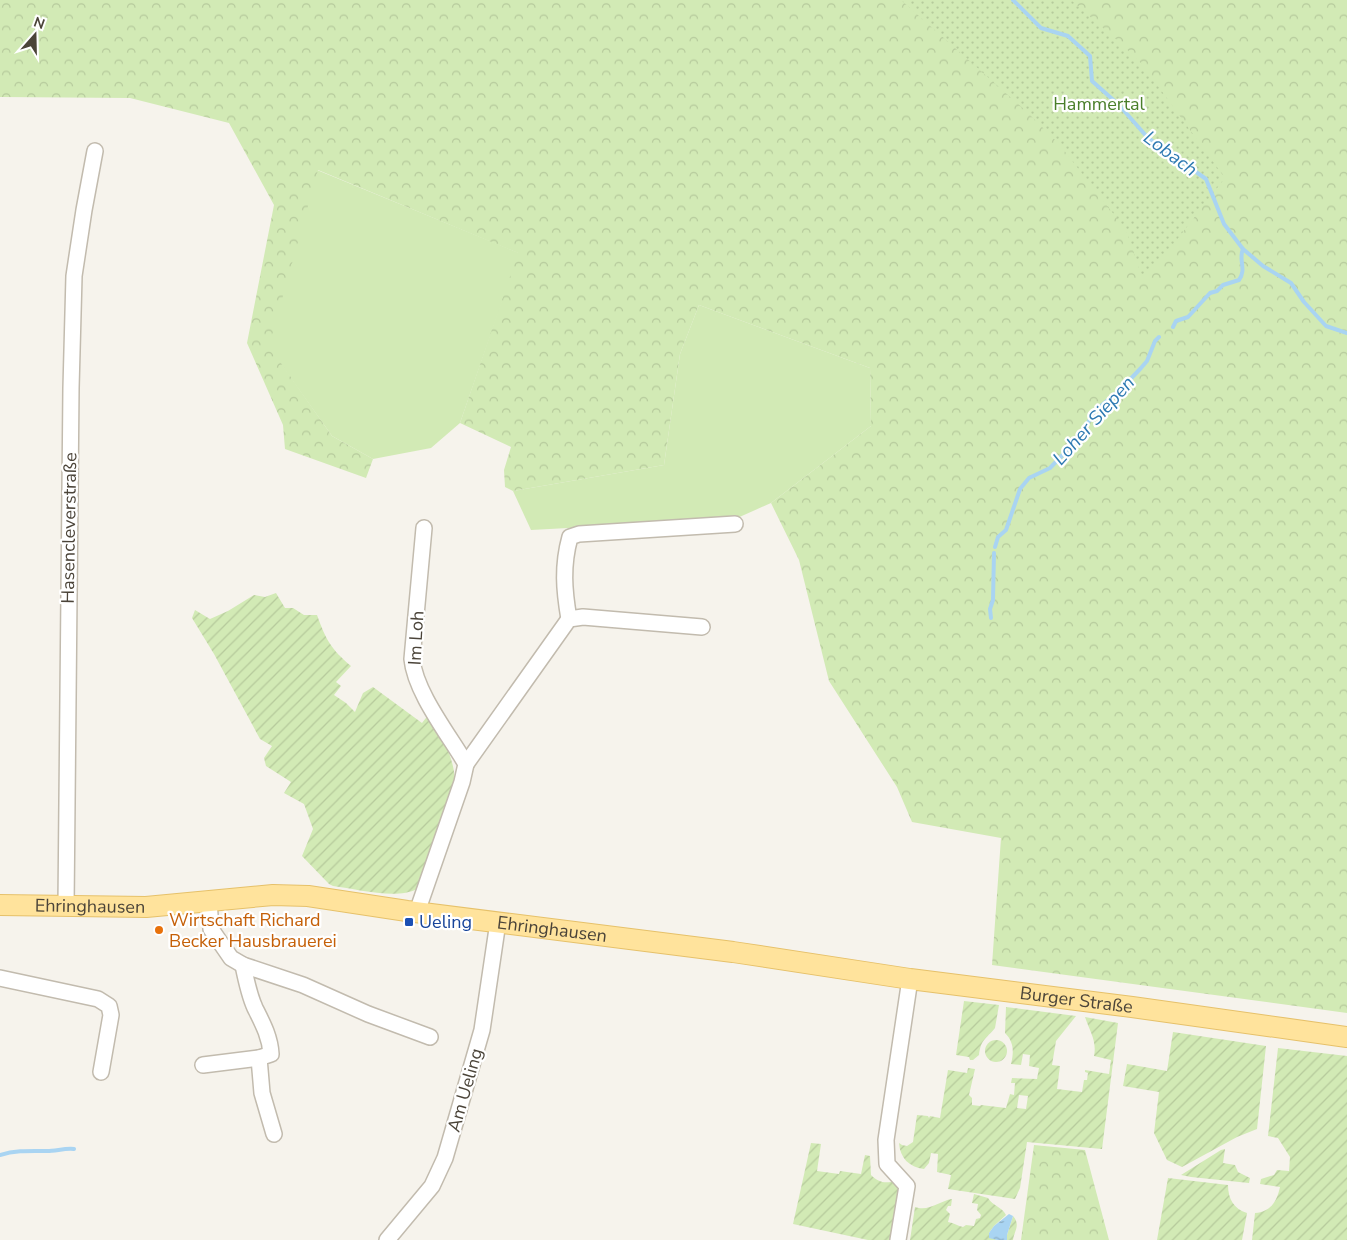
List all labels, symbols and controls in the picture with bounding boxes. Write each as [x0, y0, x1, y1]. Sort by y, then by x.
north arrow [10, 10, 60, 60]
text: N [31, 13, 47, 34]
park label: Hammertal [1053, 92, 1146, 116]
water label: Lobach [1138, 125, 1203, 183]
water label: Loher Siepen [1047, 371, 1141, 471]
street label: Hasencleverstraße [56, 452, 82, 604]
street label: Im Loh [403, 610, 429, 666]
street label: Ehringhausen [35, 893, 145, 919]
place label: Wirtschaft Richard Becker Hausbrauerei [169, 908, 337, 953]
place label: Ueling [419, 910, 472, 934]
street label: Ehringhausen [496, 910, 608, 948]
marker: Ueling [403, 916, 415, 928]
marker: Wirtschaft Richard Becker Hausbrauerei [153, 924, 165, 936]
street label: Burger Straße [1018, 981, 1134, 1019]
street label: Am Ueling [442, 1045, 488, 1135]

